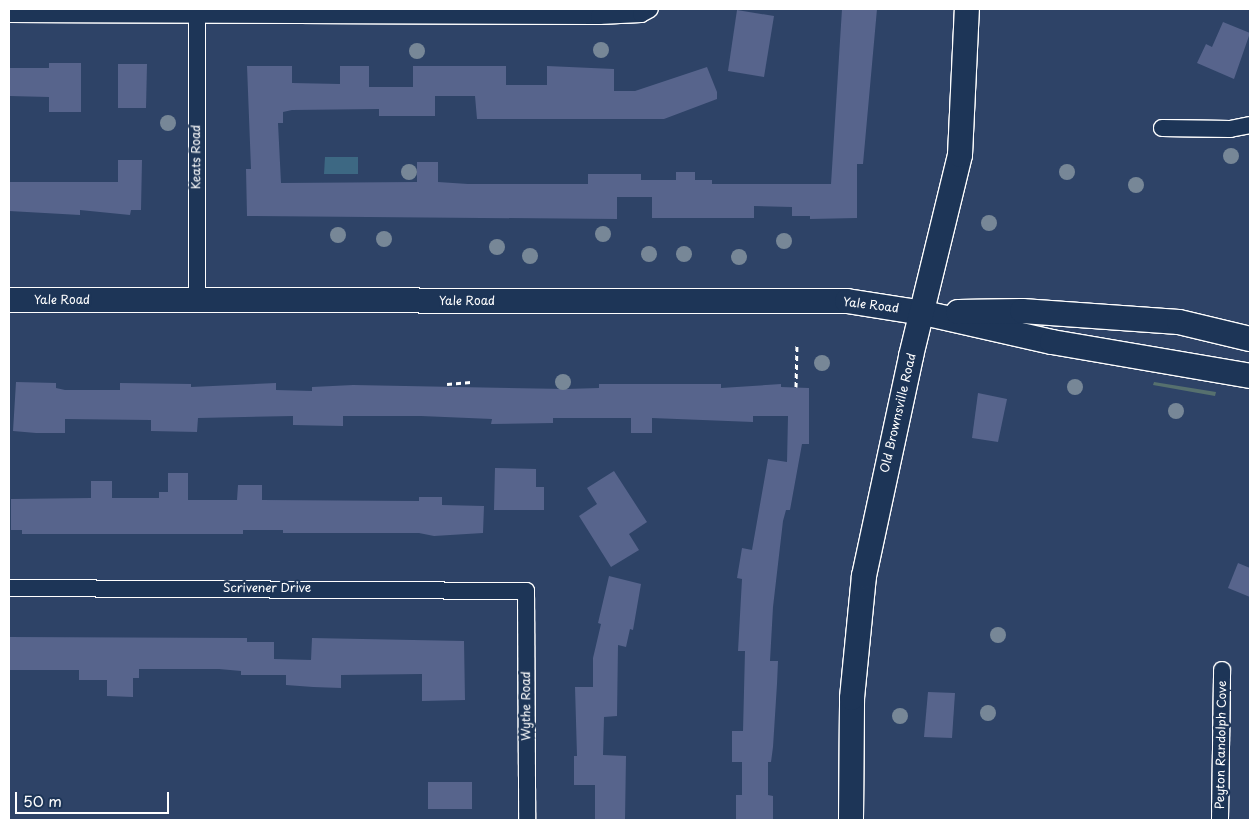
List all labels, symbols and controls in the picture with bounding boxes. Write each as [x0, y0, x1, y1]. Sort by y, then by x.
street label: Keats Road [189, 125, 203, 189]
street label: Yale Road [34, 293, 90, 307]
street label: Yale Road [439, 294, 495, 308]
street label: Yale Road [842, 294, 900, 316]
street label: Old Brownsville Road [877, 352, 919, 474]
street label: Scrivener Drive [223, 581, 311, 595]
street label: Wythe Road [519, 671, 533, 741]
street label: Peyton Randolph Cove [1213, 680, 1229, 810]
scale bar [18, 782, 171, 814]
text: 50 m [23, 789, 62, 812]

